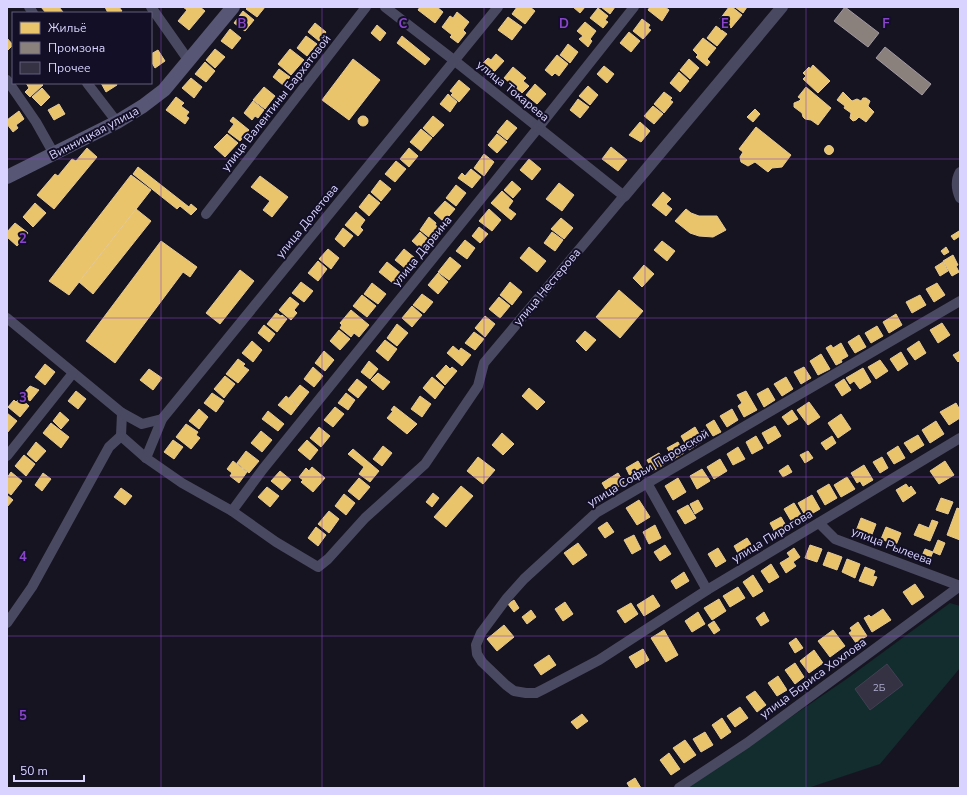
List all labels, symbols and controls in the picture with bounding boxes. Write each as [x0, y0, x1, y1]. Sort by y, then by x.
legend [12, 12, 152, 84]
text: B [238, 15, 247, 33]
text: C [399, 15, 408, 33]
text: D [559, 15, 569, 33]
text: E [721, 15, 729, 33]
text: F [882, 15, 890, 33]
text: Жильё [48, 20, 86, 36]
street label: улица Валентины Бархатовой [218, 31, 334, 175]
text: Промзона [48, 40, 105, 56]
street label: улица Токарева [473, 57, 553, 125]
text: Прочее [48, 60, 91, 76]
street label: Винницкая улица [46, 103, 142, 163]
street label: улица Долетова [272, 181, 342, 261]
street label: улица Дарвина [389, 212, 455, 290]
text: 2 [19, 230, 27, 248]
street label: улица Нестерова [510, 245, 584, 329]
text: 3 [19, 389, 27, 407]
street label: улица Софьи Перовской [584, 425, 712, 511]
street label: улица Пирогова [729, 506, 815, 566]
street label: улица Рылеева [849, 523, 935, 569]
text: 4 [19, 548, 27, 566]
street label: улица Бориса Хохлова [756, 634, 870, 722]
house number: 2Б [873, 681, 886, 695]
text: 5 [19, 707, 27, 725]
scale bar [14, 757, 84, 783]
text: 50 m [20, 763, 48, 779]

